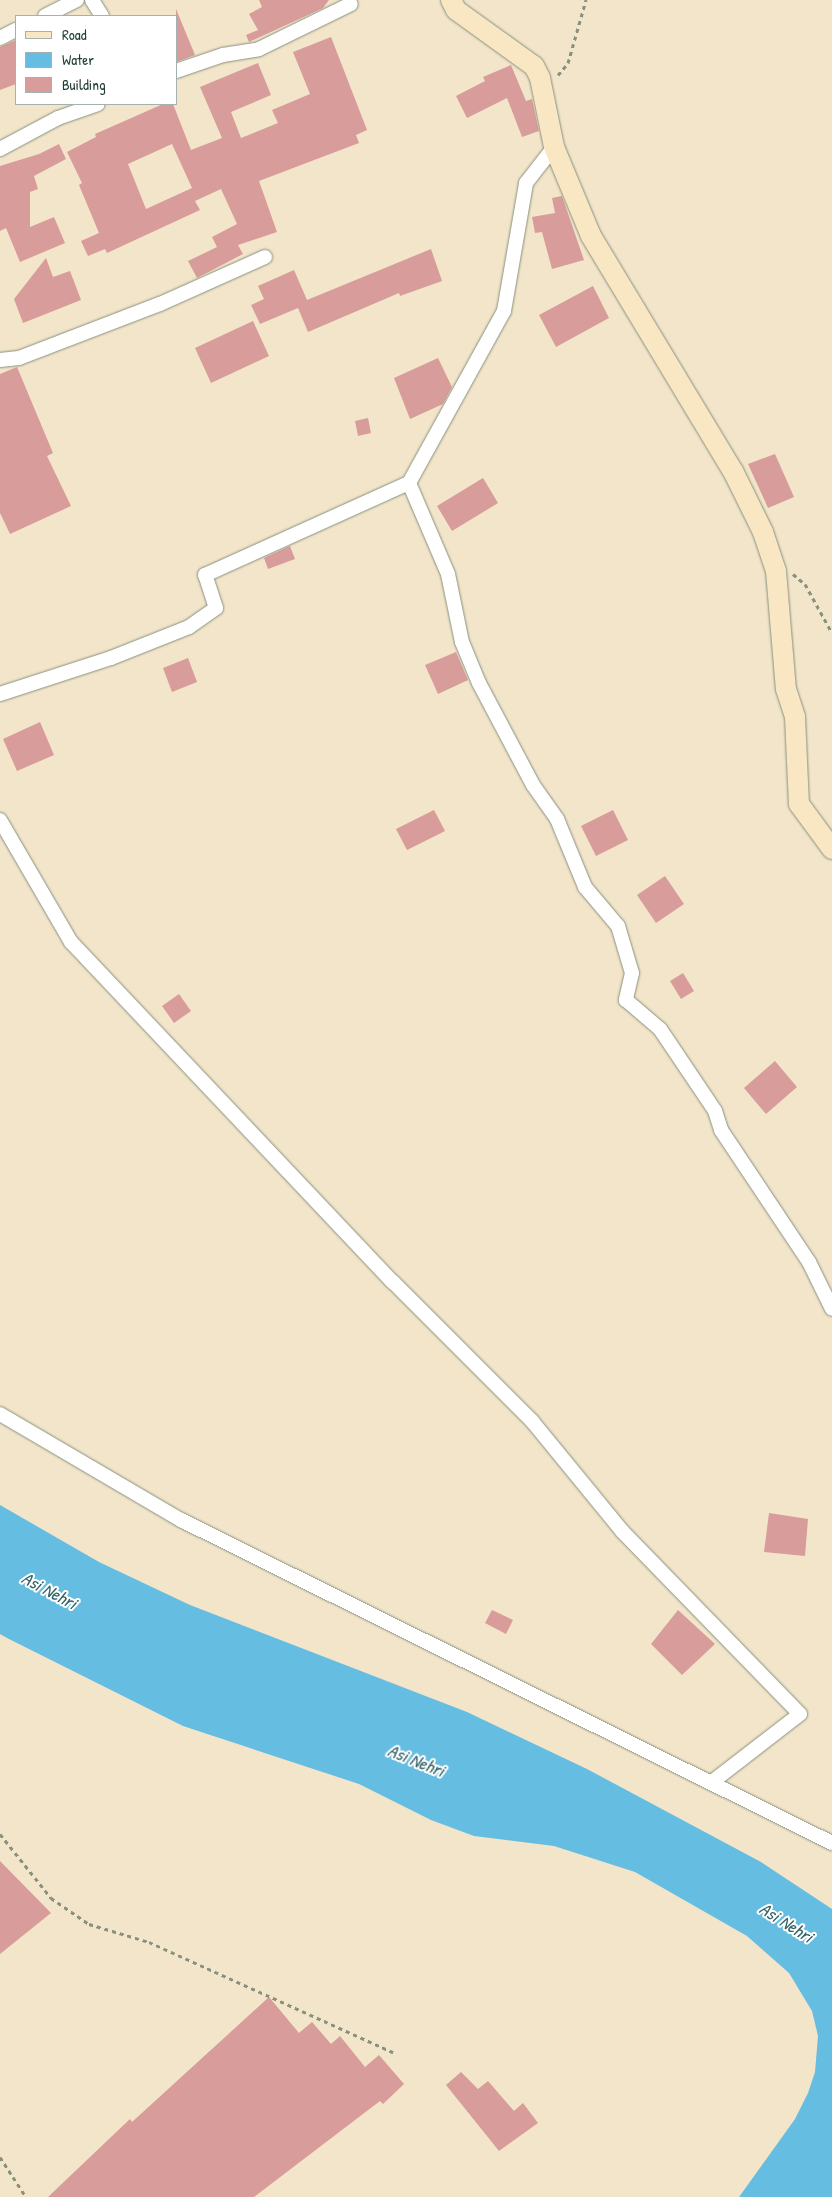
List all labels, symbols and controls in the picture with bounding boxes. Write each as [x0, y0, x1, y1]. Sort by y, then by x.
legend [15, 15, 178, 105]
text: Road [62, 24, 87, 45]
text: Water [62, 49, 94, 70]
text: Building [62, 74, 106, 95]
water label: Asi Nehri [18, 1568, 80, 1614]
water label: Asi Nehri [385, 1740, 447, 1782]
water label: Asi Nehri [755, 1898, 817, 1948]

